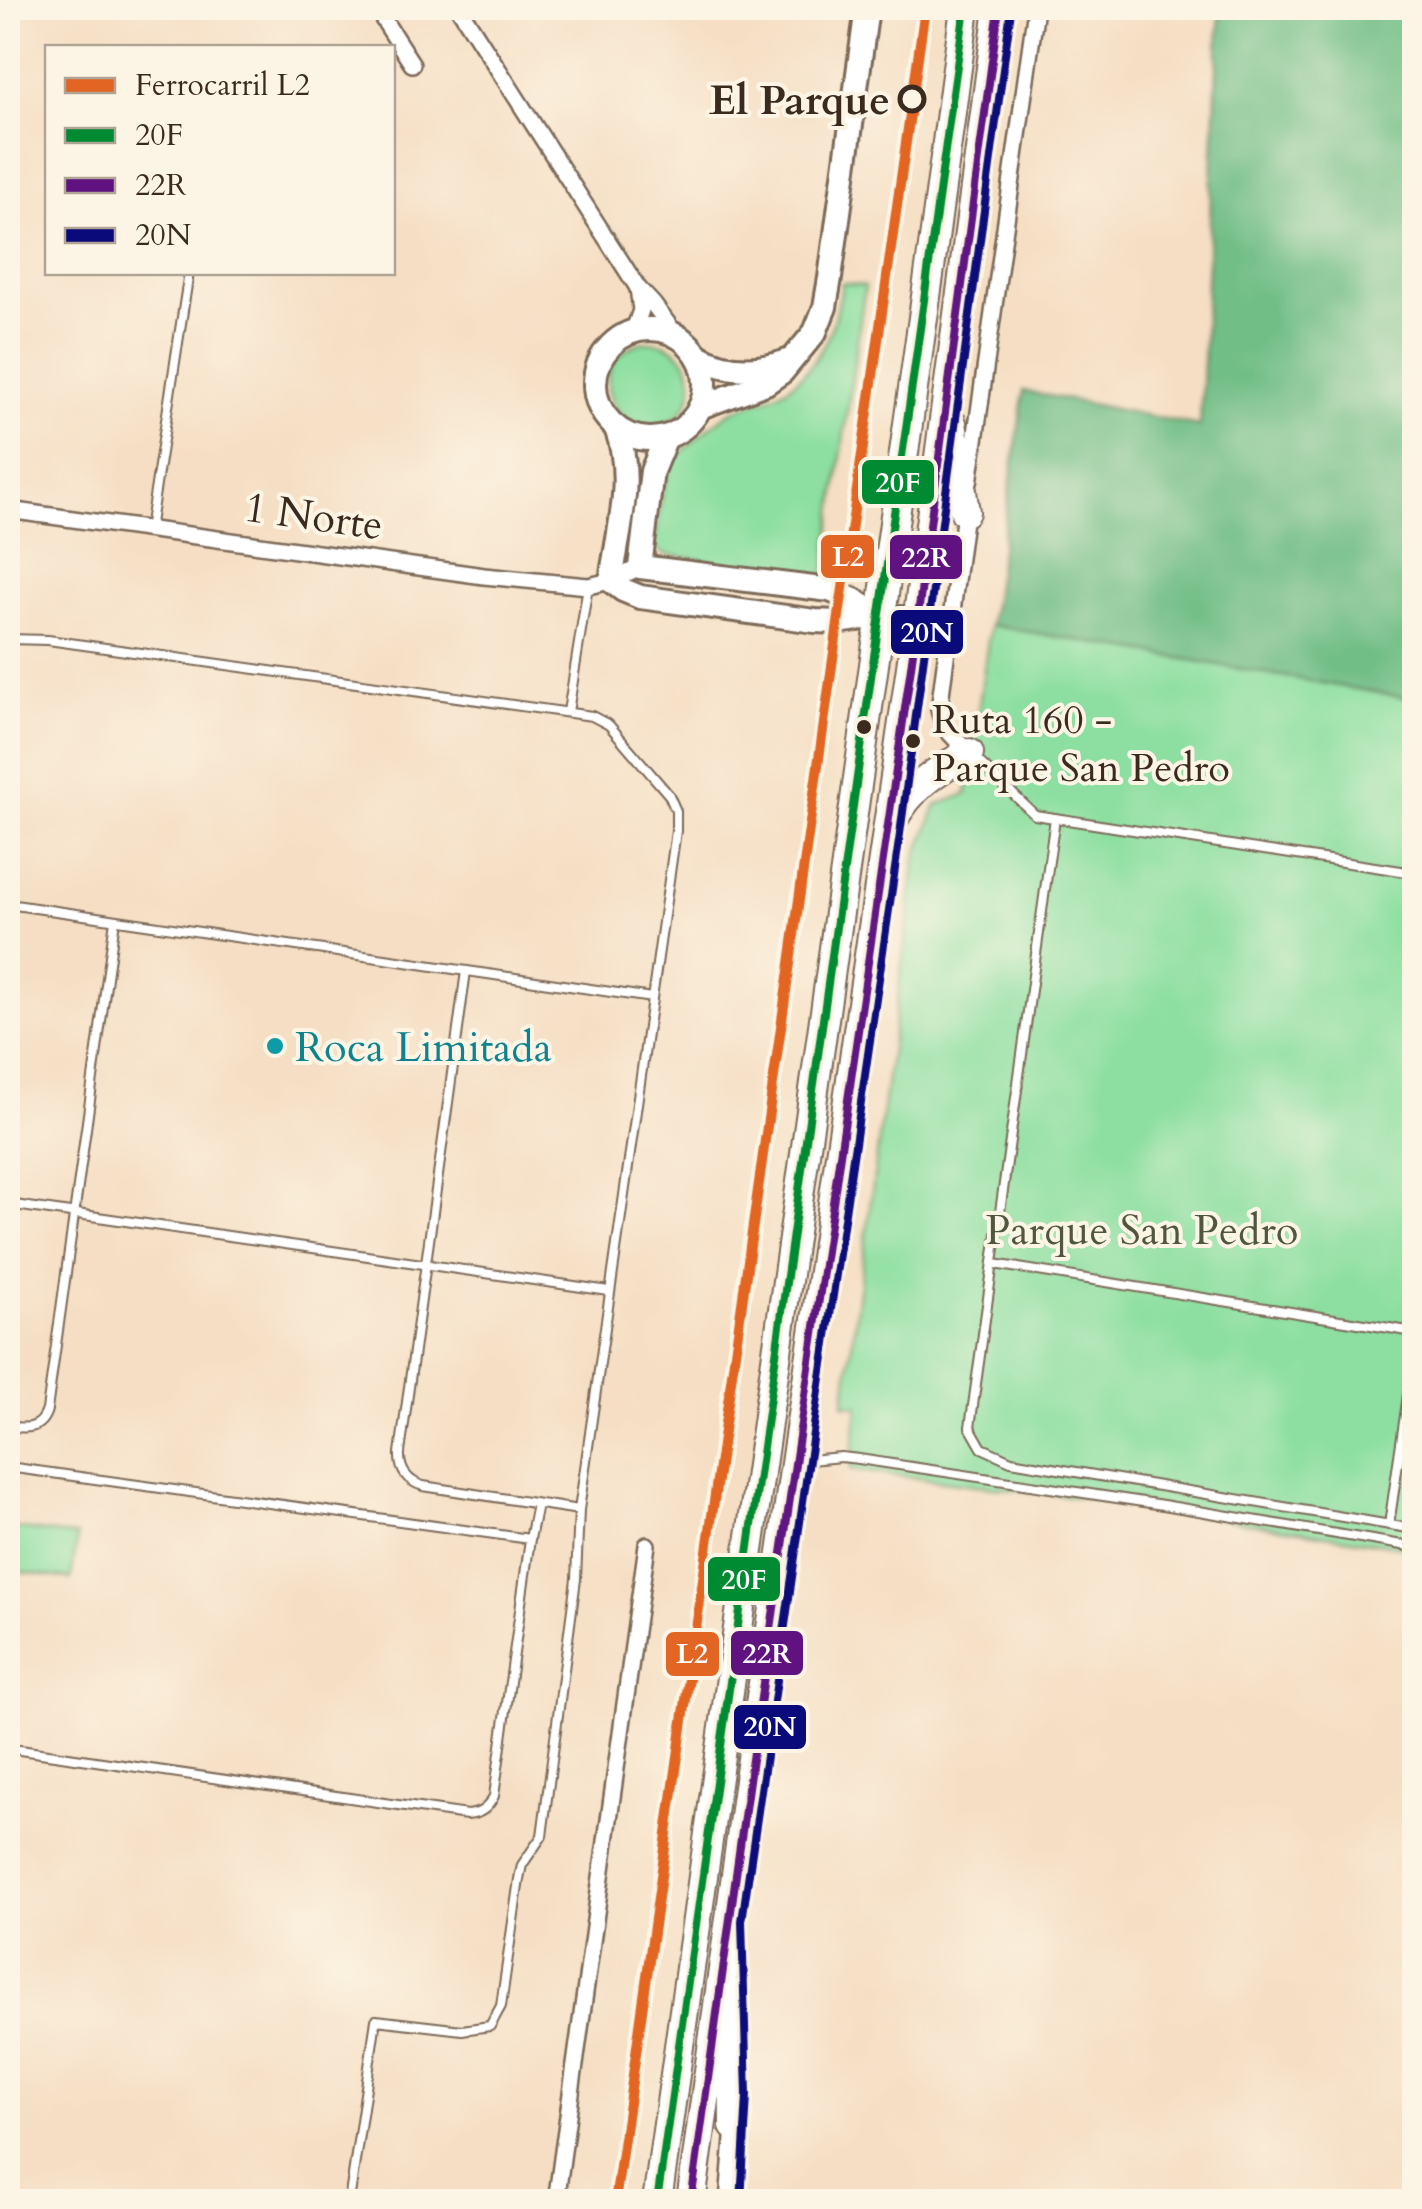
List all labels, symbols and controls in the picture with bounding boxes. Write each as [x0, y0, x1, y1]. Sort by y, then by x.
legend [45, 45, 395, 275]
text: Ferrocarril L2 [135, 65, 310, 106]
place label: El Parque [709, 72, 890, 129]
marker: El Parque [899, 86, 925, 112]
text: 20F [135, 115, 183, 156]
text: 22R [135, 165, 187, 206]
text: 20N [135, 215, 192, 256]
line badge: 20F [860, 458, 936, 506]
text: 20F [875, 464, 921, 502]
street label: 1 Norte [241, 479, 387, 554]
line badge: L2 [819, 533, 876, 580]
line badge: 22R [888, 533, 964, 581]
text: L2 [832, 538, 864, 576]
text: 22R [901, 539, 951, 577]
line badge: 20N [889, 608, 965, 656]
text: 20N [901, 614, 953, 652]
place label: Ruta 160 - Parque San Pedro [932, 693, 1230, 796]
unlabelled marker [854, 717, 874, 737]
marker: Ruta 160 - Parque San Pedro [903, 731, 923, 751]
place label: Roca Limitada [295, 1019, 552, 1076]
marker: Roca Limitada [264, 1035, 286, 1057]
park label: Parque San Pedro [986, 1202, 1298, 1259]
line badge: 20F [706, 1555, 782, 1603]
text: 20F [721, 1561, 767, 1599]
line badge: 22R [729, 1629, 805, 1677]
line badge: L2 [664, 1630, 721, 1678]
text: L2 [676, 1635, 708, 1673]
text: 22R [742, 1635, 792, 1673]
line badge: 20N [732, 1703, 808, 1751]
text: 20N [744, 1708, 796, 1746]

